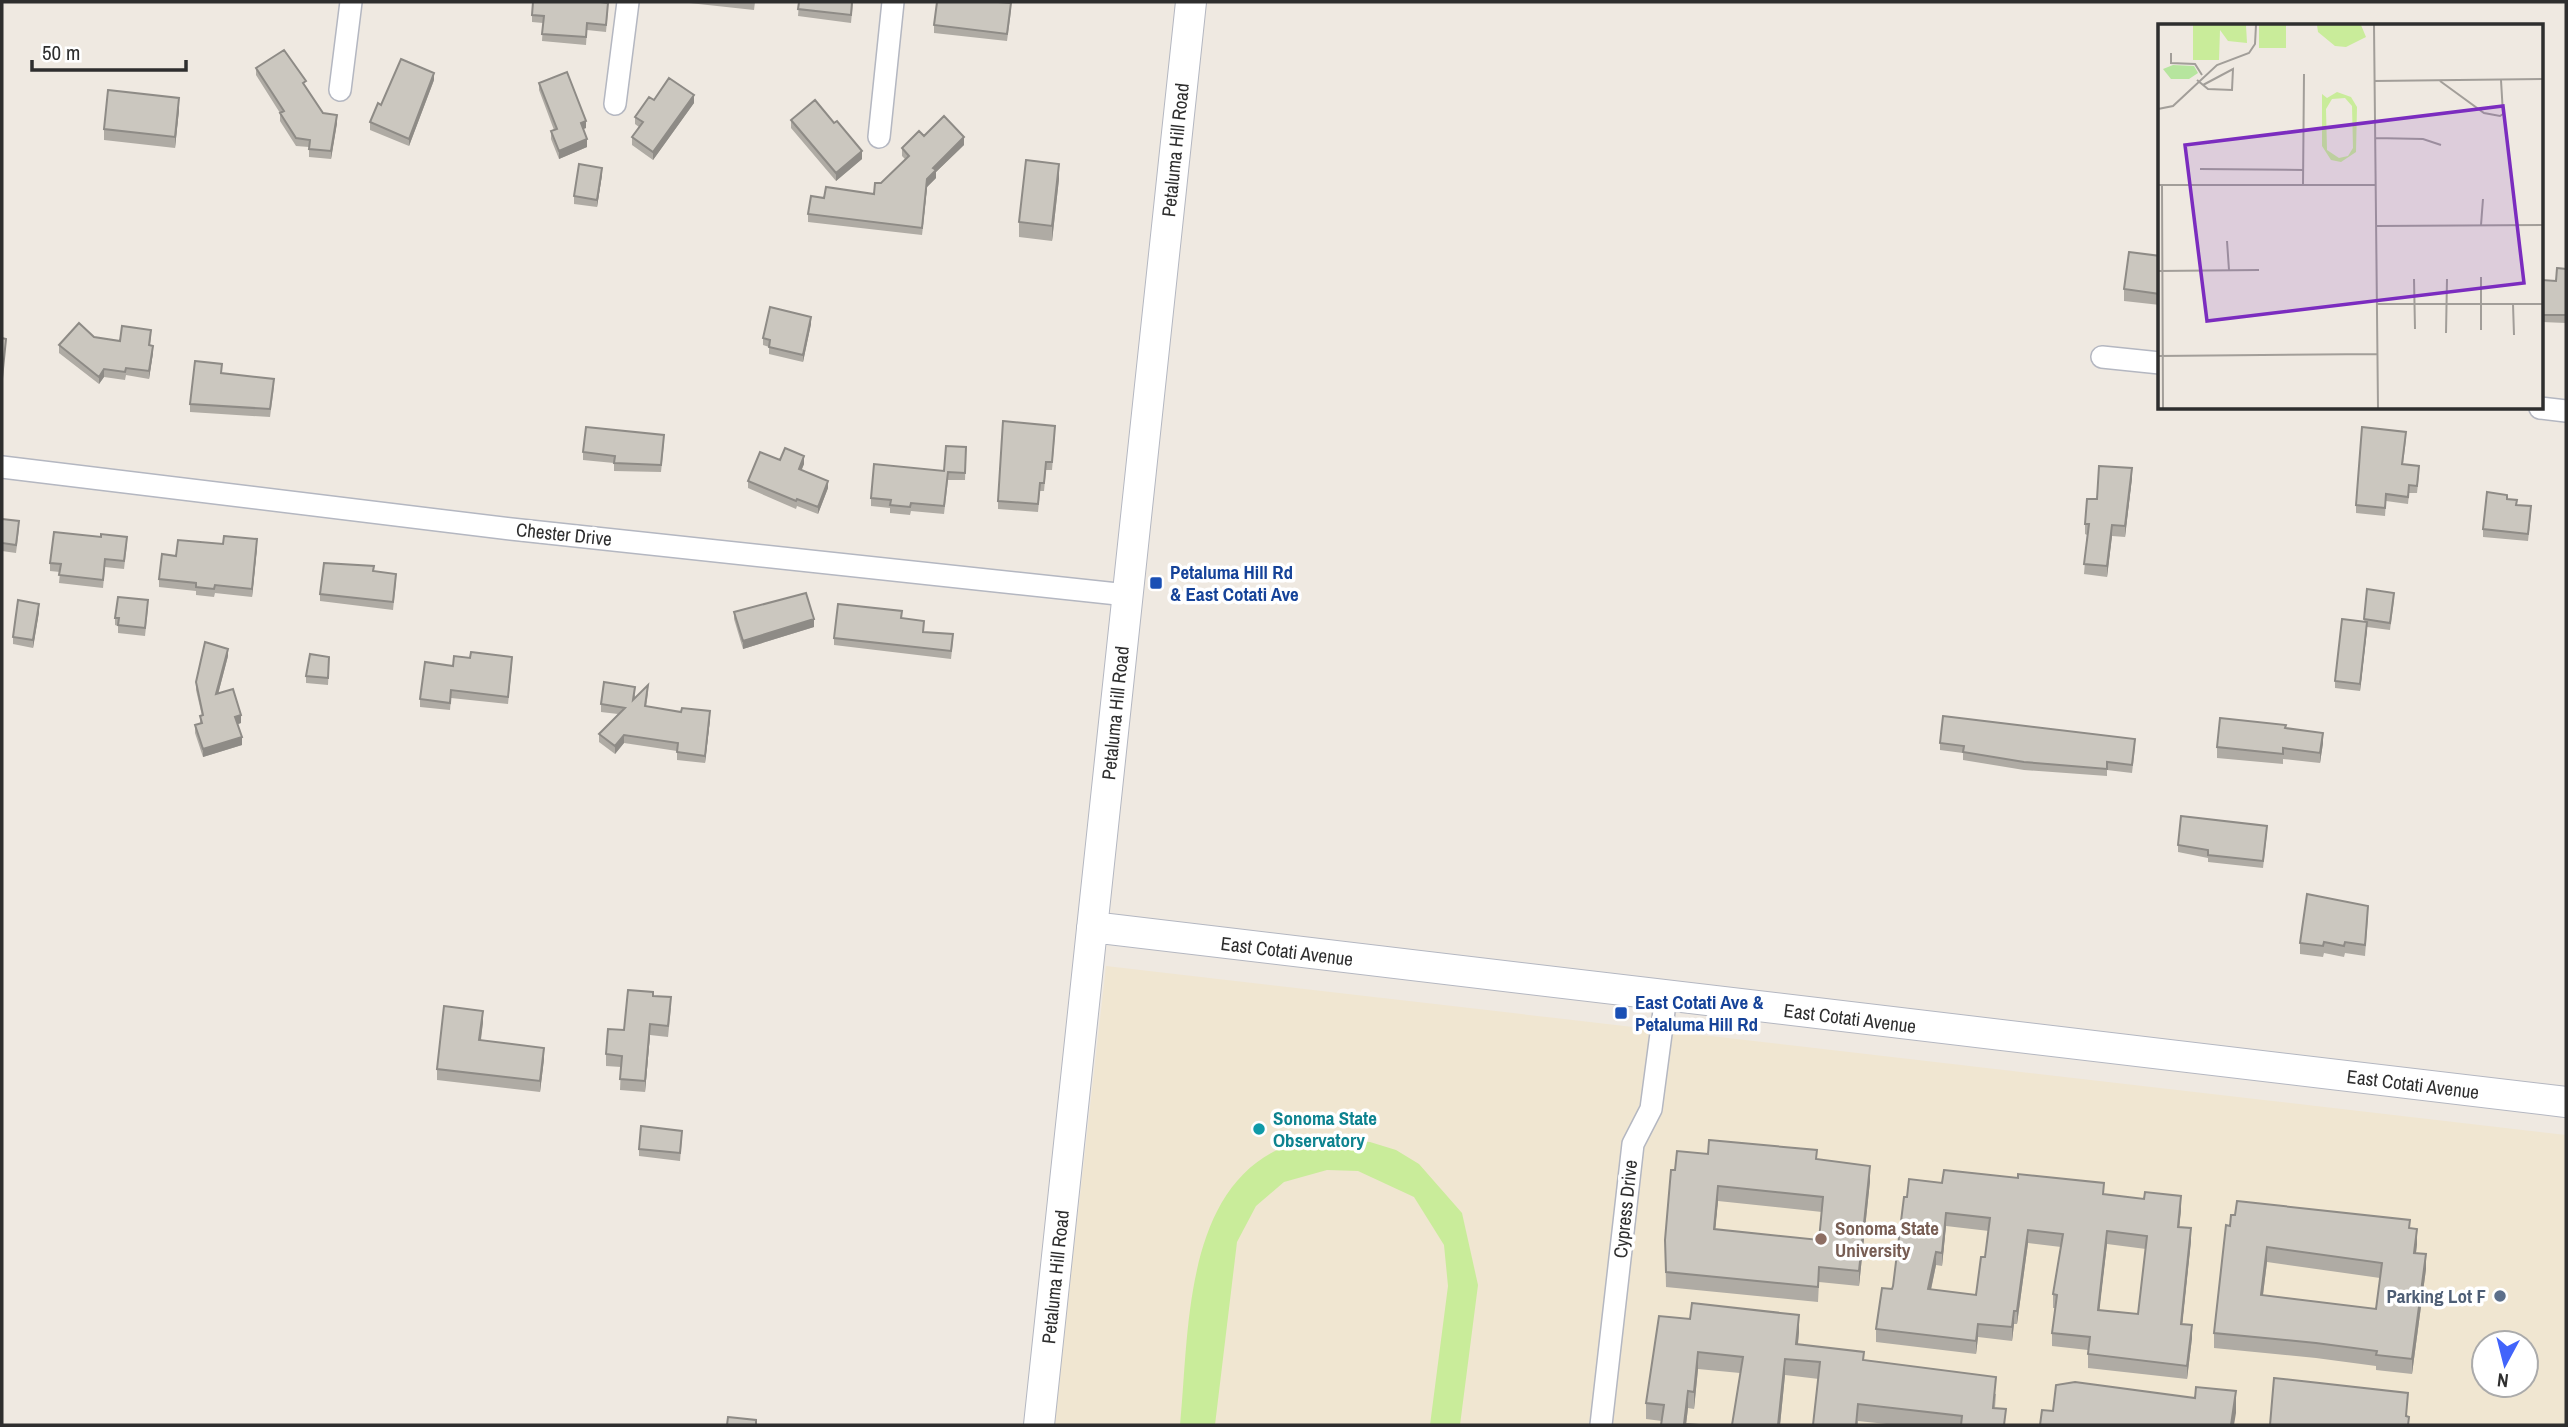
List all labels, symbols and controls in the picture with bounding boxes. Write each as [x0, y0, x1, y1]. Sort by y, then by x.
inset map [2158, 24, 2544, 410]
scale bar [32, 28, 186, 72]
text: 50 m [42, 38, 80, 67]
street label: Petaluma Hill Road [1155, 82, 1195, 218]
street label: Chester Drive [515, 516, 613, 552]
place label: Petaluma Hill Rd & East Cotati Ave [1170, 559, 1299, 607]
marker: Petaluma Hill Rd & East Cotati Ave [1148, 575, 1164, 591]
street label: Petaluma Hill Road [1095, 645, 1135, 781]
street label: East Cotati Avenue [1219, 930, 1355, 972]
place label: East Cotati Ave & Petaluma Hill Rd [1635, 989, 1764, 1037]
street label: East Cotati Avenue [1782, 997, 1918, 1039]
marker: East Cotati Ave & Petaluma Hill Rd [1613, 1005, 1629, 1021]
street label: East Cotati Avenue [2345, 1063, 2481, 1105]
place label: Sonoma State Observatory [1273, 1105, 1377, 1153]
marker: Sonoma State Observatory [1251, 1121, 1267, 1137]
street label: Cypress Drive [1607, 1159, 1643, 1259]
street label: Petaluma Hill Road [1035, 1209, 1075, 1345]
place label: Sonoma State University [1835, 1215, 1939, 1263]
marker: Sonoma State University [1813, 1231, 1829, 1247]
place label: Parking Lot F [2386, 1283, 2486, 1309]
marker: Parking Lot F [2492, 1288, 2508, 1304]
north arrow [2470, 1329, 2540, 1399]
text: N [2496, 1367, 2510, 1394]

